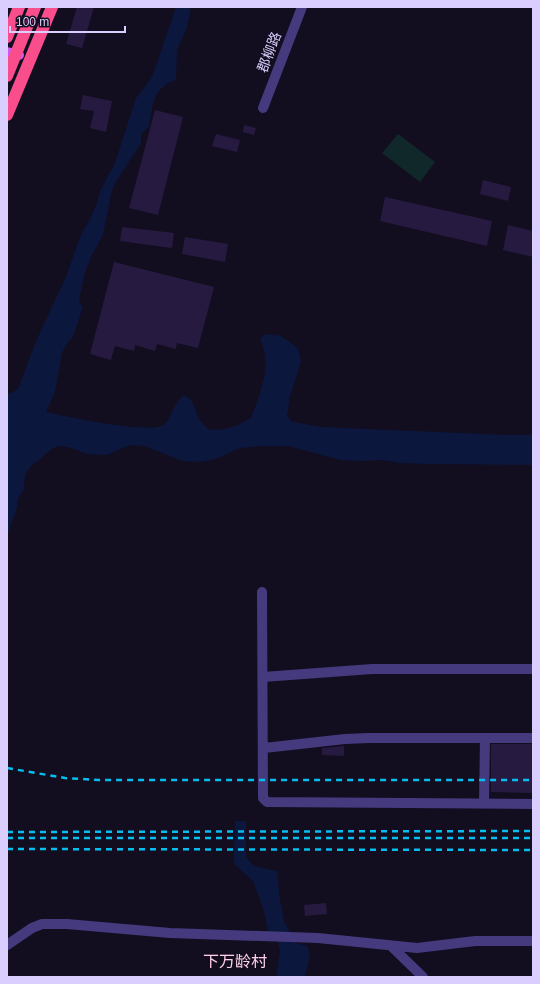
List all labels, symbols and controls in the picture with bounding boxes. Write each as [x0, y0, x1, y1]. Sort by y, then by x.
scale bar [10, 8, 125, 34]
text: 100 m [16, 15, 49, 29]
street label: 郡柳路 [254, 30, 284, 74]
district label: 下万龄村 [203, 953, 267, 970]

